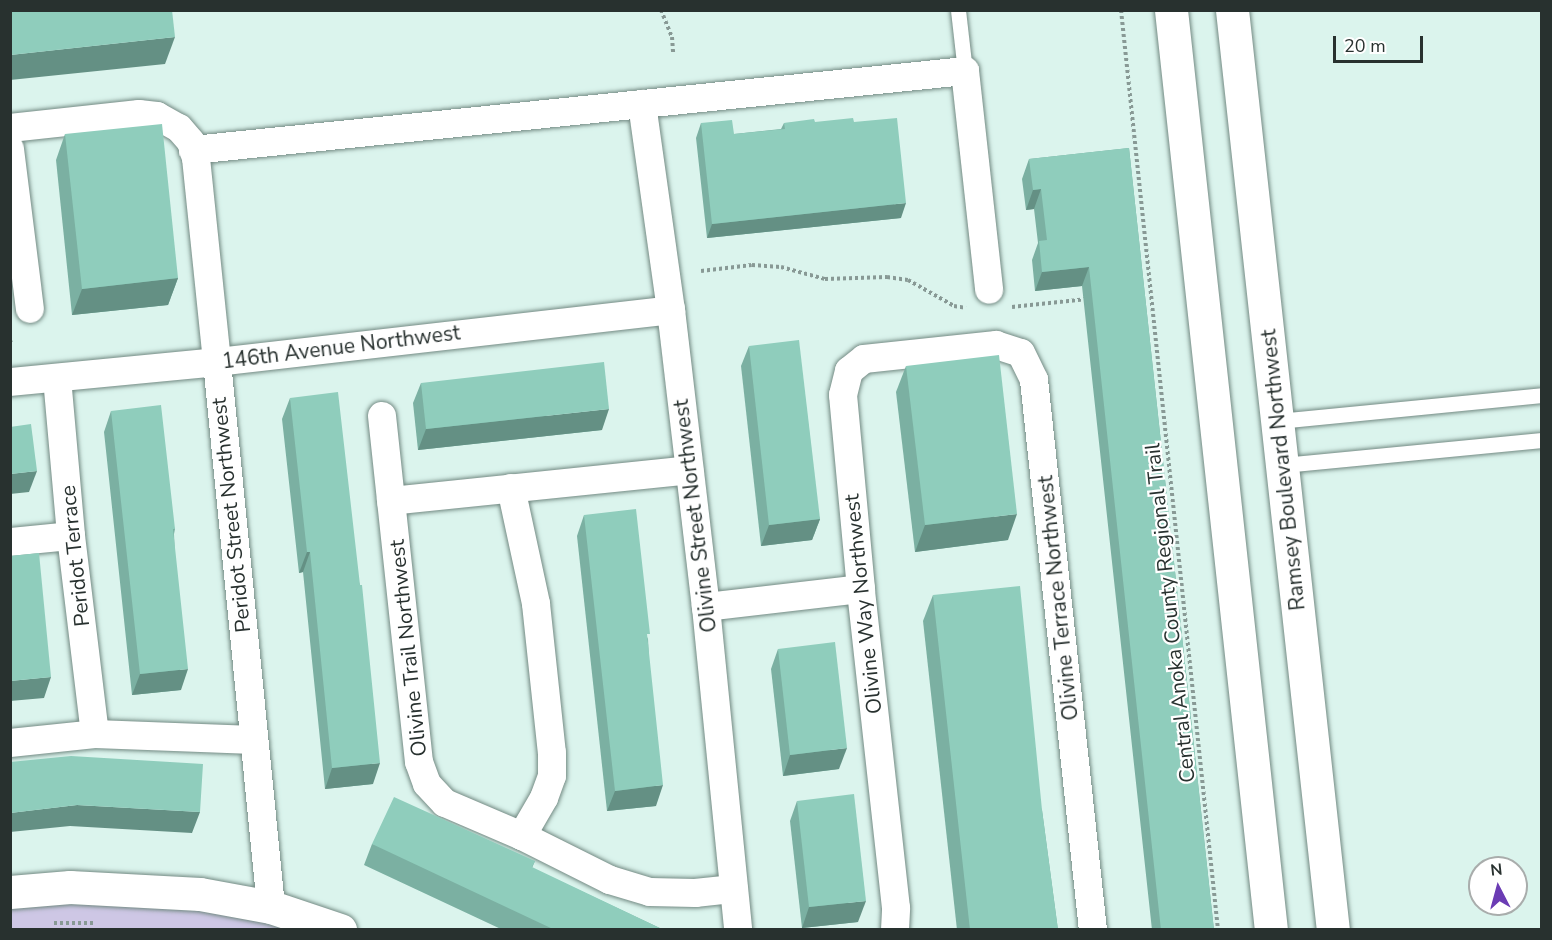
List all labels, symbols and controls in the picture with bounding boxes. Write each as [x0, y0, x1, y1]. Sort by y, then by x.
scale bar [1336, 24, 1426, 62]
text: 20 m [1344, 34, 1386, 58]
street label: 146th Avenue Northwest [220, 320, 462, 374]
street label: Ramsey Boulevard Northwest [1256, 328, 1310, 612]
street label: Peridot Street Northwest [206, 396, 256, 634]
street label: Olivine Street Northwest [668, 398, 722, 634]
street label: Central Anoka County Regional Trail [1140, 442, 1200, 784]
street label: Olivine Terrace Northwest [1033, 474, 1083, 722]
street label: Peridot Terrace [55, 484, 95, 628]
street label: Olivine Way Northwest [839, 493, 887, 715]
street label: Olivine Trail Northwest [384, 538, 432, 758]
north arrow [1468, 856, 1528, 916]
text: N [1489, 859, 1503, 882]

